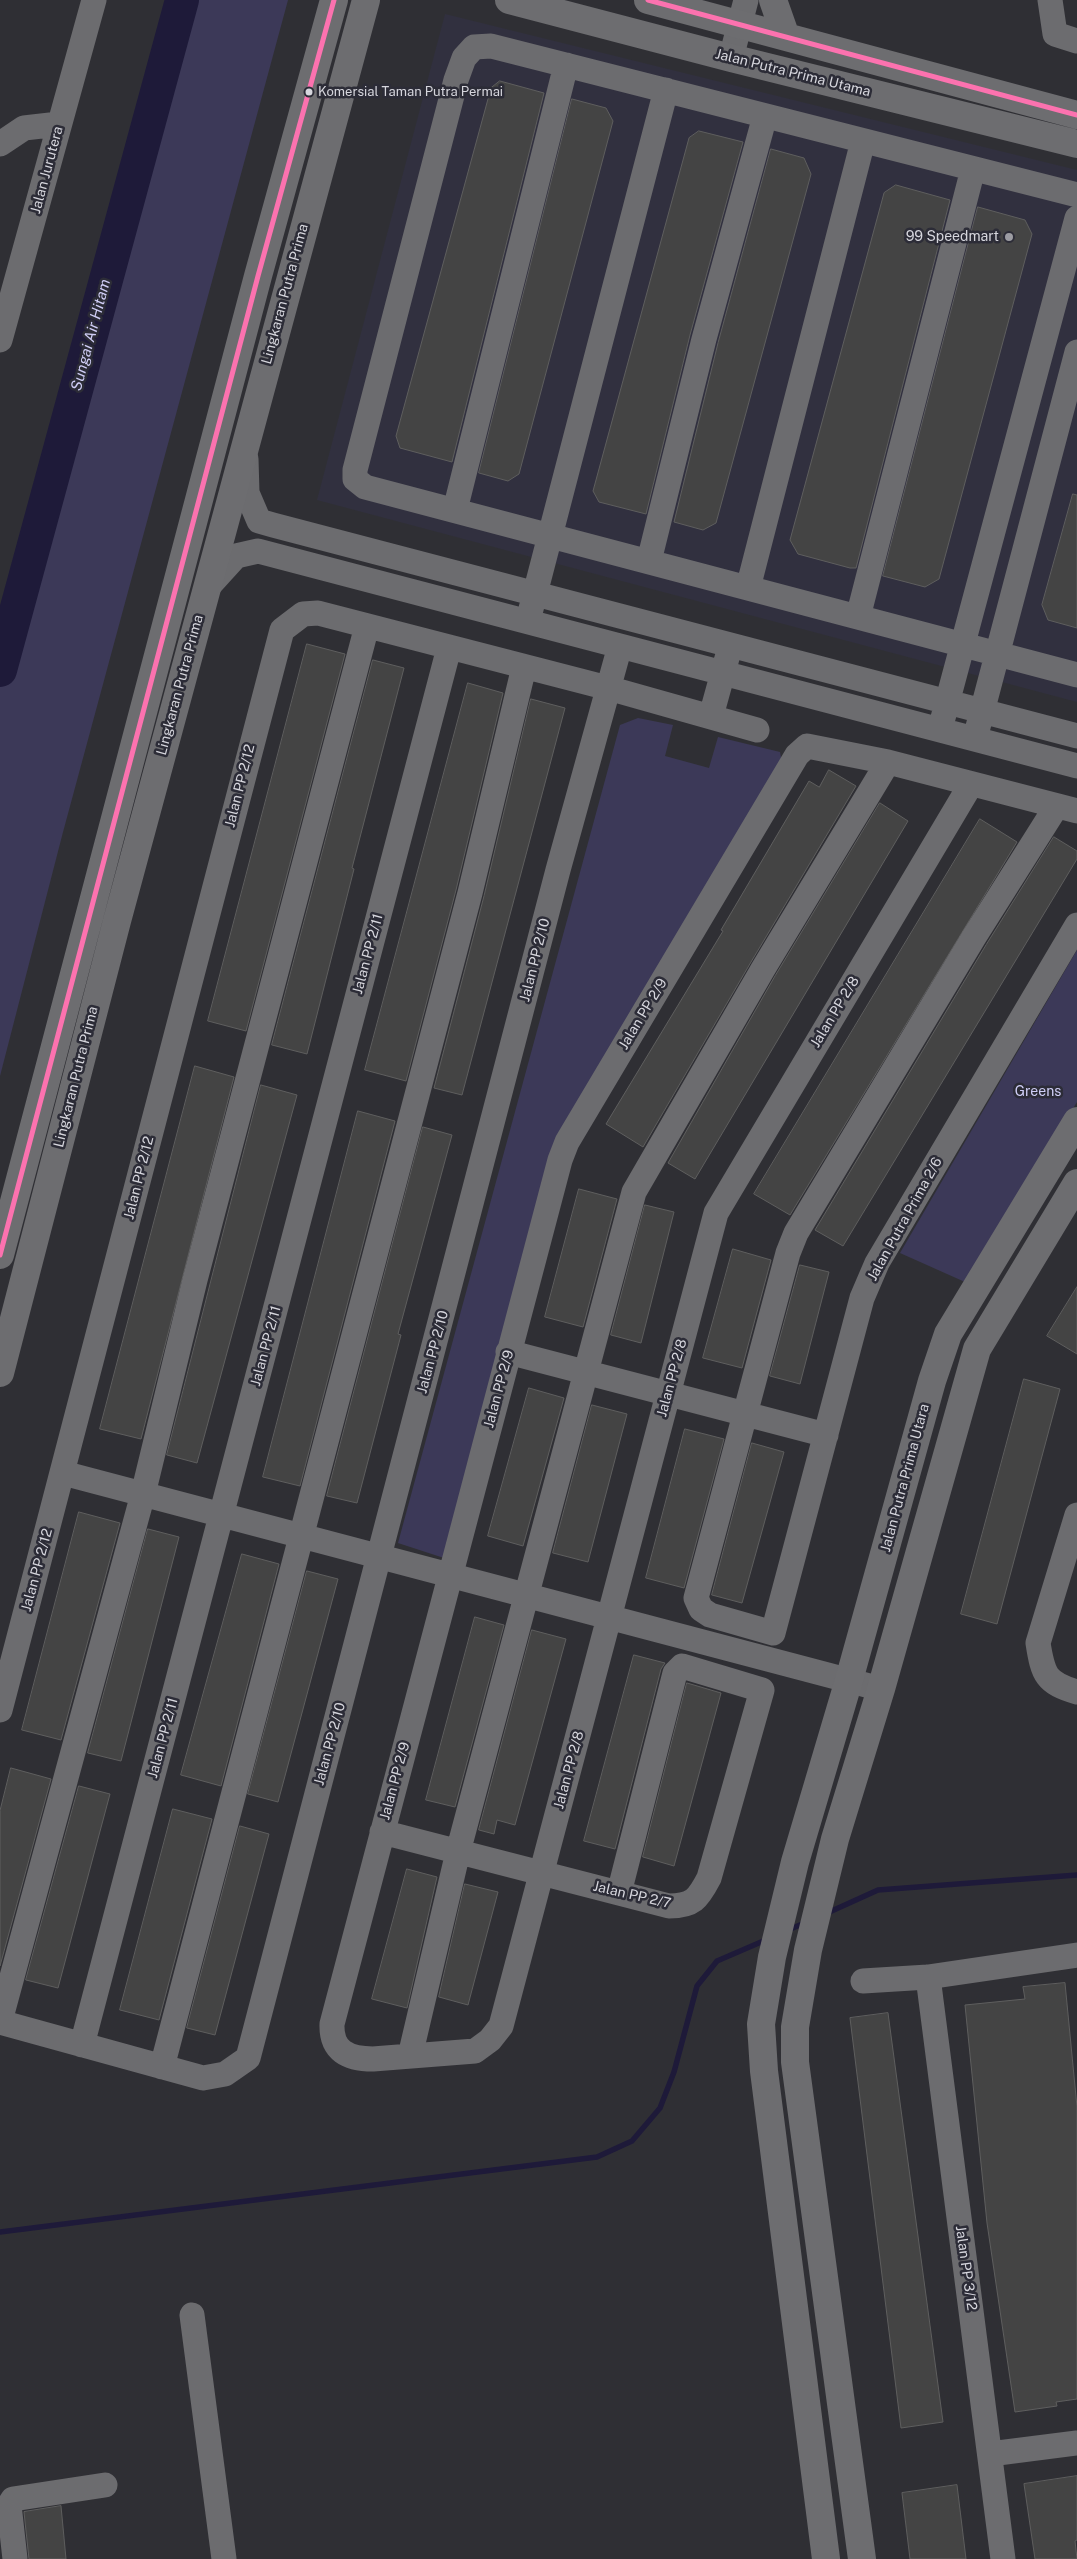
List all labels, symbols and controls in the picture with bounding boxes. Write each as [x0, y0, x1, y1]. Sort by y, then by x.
street label: Jalan Putra Prima Utama [714, 46, 872, 100]
place label: Komersial Taman Putra Permai [318, 84, 503, 100]
marker: Komersial Taman Putra Permai [304, 87, 314, 97]
street label: Jalan Jurutera [27, 124, 67, 216]
street label: Lingkaran Putra Prima [258, 222, 312, 366]
place label: 99 Speedmart [906, 229, 999, 245]
marker: 99 Speedmart [1003, 231, 1015, 243]
water label: Sungai Air Hitam [67, 277, 115, 393]
street label: Lingkaran Putra Prima [153, 613, 207, 757]
street label: Jalan PP 2/12 [222, 743, 258, 829]
street label: Jalan PP 2/11 [349, 912, 387, 996]
street label: Jalan PP 2/10 [517, 917, 553, 1003]
street label: Jalan PP 2/8 [807, 973, 863, 1051]
street label: Jalan PP 2/9 [615, 975, 671, 1053]
street label: Lingkaran Putra Prima [50, 1005, 102, 1149]
park label: Greens [1015, 1084, 1061, 1100]
street label: Jalan PP 2/12 [121, 1135, 157, 1221]
street label: Jalan Putra Prima 2/6 [864, 1154, 946, 1284]
street label: Jalan PP 2/11 [247, 1304, 285, 1388]
street label: Jalan PP 2/10 [414, 1309, 452, 1395]
street label: Jalan PP 2/8 [654, 1337, 690, 1419]
street label: Jalan PP 2/9 [481, 1348, 517, 1430]
street label: Jalan Putra Prima Utara [877, 1402, 933, 1554]
street label: Jalan PP 2/12 [18, 1527, 56, 1613]
street label: Jalan PP 2/11 [144, 1696, 182, 1780]
street label: Jalan PP 2/10 [311, 1701, 349, 1787]
street label: Jalan PP 2/8 [551, 1729, 587, 1811]
street label: Jalan PP 2/9 [377, 1740, 413, 1822]
street label: Jalan PP 2/7 [591, 1878, 673, 1912]
street label: Jalan PP 3/12 [952, 2224, 980, 2312]

